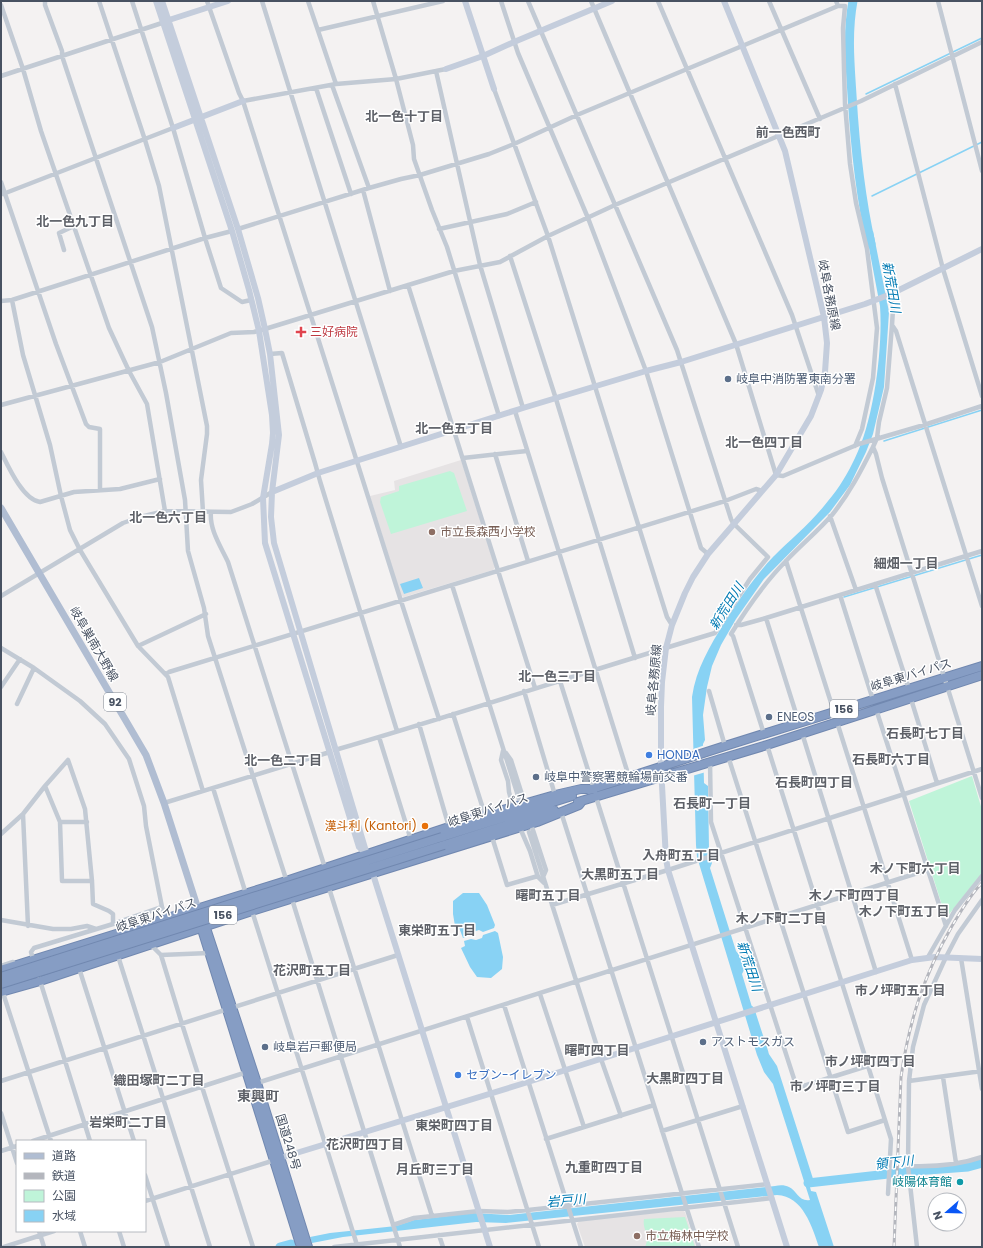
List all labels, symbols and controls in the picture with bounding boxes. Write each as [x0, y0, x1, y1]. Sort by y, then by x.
district label: 北一色十丁目 [365, 107, 443, 126]
district label: 前一色西町 [755, 123, 821, 142]
district label: 北一色九丁目 [36, 212, 114, 231]
street label: 岐阜各務原線 [814, 258, 845, 332]
water label: 新荒田川 [878, 260, 906, 316]
place label: 三好病院 [310, 323, 358, 340]
marker: 三好病院 [295, 326, 307, 338]
place label: 岐阜中消防署東南分署 [736, 370, 856, 387]
marker: 岐阜中消防署東南分署 [723, 374, 733, 384]
district label: 北一色五丁目 [415, 419, 493, 438]
district label: 北一色四丁目 [725, 433, 803, 452]
district label: 北一色六丁目 [129, 508, 207, 527]
place label: 市立長森西小学校 [440, 523, 536, 540]
marker: 市立長森西小学校 [427, 527, 437, 537]
district label: 細畑一丁目 [873, 554, 939, 573]
water label: 新荒田川 [705, 577, 749, 633]
street label: 岐阜巣南大野線 [66, 603, 123, 684]
street label: 岐阜各務原線 [642, 643, 665, 717]
street label: 岐阜東バイパス [868, 654, 953, 695]
district label: 北一色三丁目 [518, 667, 596, 686]
road number: 92 [104, 693, 126, 711]
road number: 156 [830, 700, 858, 718]
place label: ENEOS [777, 708, 814, 725]
marker: ENEOS [764, 712, 774, 722]
district label: 石長町七丁目 [886, 724, 964, 743]
place label: HONDA [657, 746, 700, 763]
marker: HONDA [644, 750, 654, 760]
district label: 石長町六丁目 [852, 750, 930, 769]
district label: 北一色二丁目 [244, 751, 322, 770]
place label: 岐阜中警察署競輪場前交番 [544, 768, 688, 785]
marker: 岐阜中警察署競輪場前交番 [531, 772, 541, 782]
district label: 石長町四丁目 [775, 773, 853, 792]
street label: 岐阜東バイパス [445, 788, 530, 831]
district label: 石長町一丁目 [673, 794, 751, 813]
place label: 漢斗利 (Kantori) [324, 817, 417, 834]
marker: 漢斗利 (Kantori) [420, 821, 430, 831]
district label: 入舟町五丁目 [642, 846, 720, 865]
district label: 木ノ下町六丁目 [869, 859, 961, 878]
district label: 大黒町五丁目 [581, 865, 659, 884]
district label: 曙町五丁目 [515, 886, 581, 905]
district label: 木ノ下町四丁目 [808, 886, 900, 905]
street label: 岐阜東バイパス [113, 893, 198, 936]
district label: 木ノ下町五丁目 [858, 902, 950, 921]
road number: 156 [209, 906, 237, 924]
district label: 木ノ下町二丁目 [735, 909, 827, 928]
district label: 東栄町五丁目 [398, 921, 476, 940]
water label: 新荒田川 [732, 938, 767, 996]
district label: 花沢町五丁目 [273, 961, 351, 980]
district label: 市ノ坪町五丁目 [854, 981, 946, 1000]
place label: アストモスガス [711, 1033, 795, 1050]
marker: アストモスガス [698, 1037, 708, 1047]
place label: 岐阜岩戸郵便局 [273, 1038, 357, 1055]
district label: 曙町四丁目 [564, 1041, 630, 1060]
marker: 岐阜岩戸郵便局 [260, 1042, 270, 1052]
district label: 市ノ坪町四丁目 [824, 1052, 916, 1071]
place label: セブン-イレブン [466, 1066, 557, 1083]
district label: 大黒町四丁目 [646, 1069, 724, 1088]
marker: セブン-イレブン [453, 1070, 463, 1080]
district label: 織田塚町二丁目 [113, 1071, 205, 1090]
district label: 市ノ坪町三丁目 [789, 1077, 881, 1096]
district label: 東興町 [237, 1086, 279, 1106]
street label: 国道248号 [272, 1112, 305, 1172]
district label: 岩栄町二丁目 [89, 1113, 167, 1132]
district label: 東栄町四丁目 [415, 1116, 493, 1135]
district label: 花沢町四丁目 [326, 1135, 404, 1154]
legend [16, 1140, 146, 1232]
text: 道路 [52, 1147, 76, 1164]
water label: 領下川 [874, 1151, 916, 1174]
district label: 九重町四丁目 [565, 1158, 643, 1177]
district label: 月丘町三丁目 [396, 1160, 474, 1179]
text: 鉄道 [52, 1167, 76, 1184]
place label: 岐陽体育館 [892, 1173, 952, 1190]
marker: 岐陽体育館 [955, 1177, 965, 1187]
text: 公園 [52, 1187, 76, 1204]
water label: 岩戸川 [546, 1189, 588, 1212]
north arrow [927, 1192, 967, 1232]
text: 水域 [52, 1207, 76, 1224]
text: N [929, 1209, 947, 1222]
place label: 市立梅林中学校 [645, 1227, 729, 1244]
marker: 市立梅林中学校 [632, 1231, 642, 1241]

